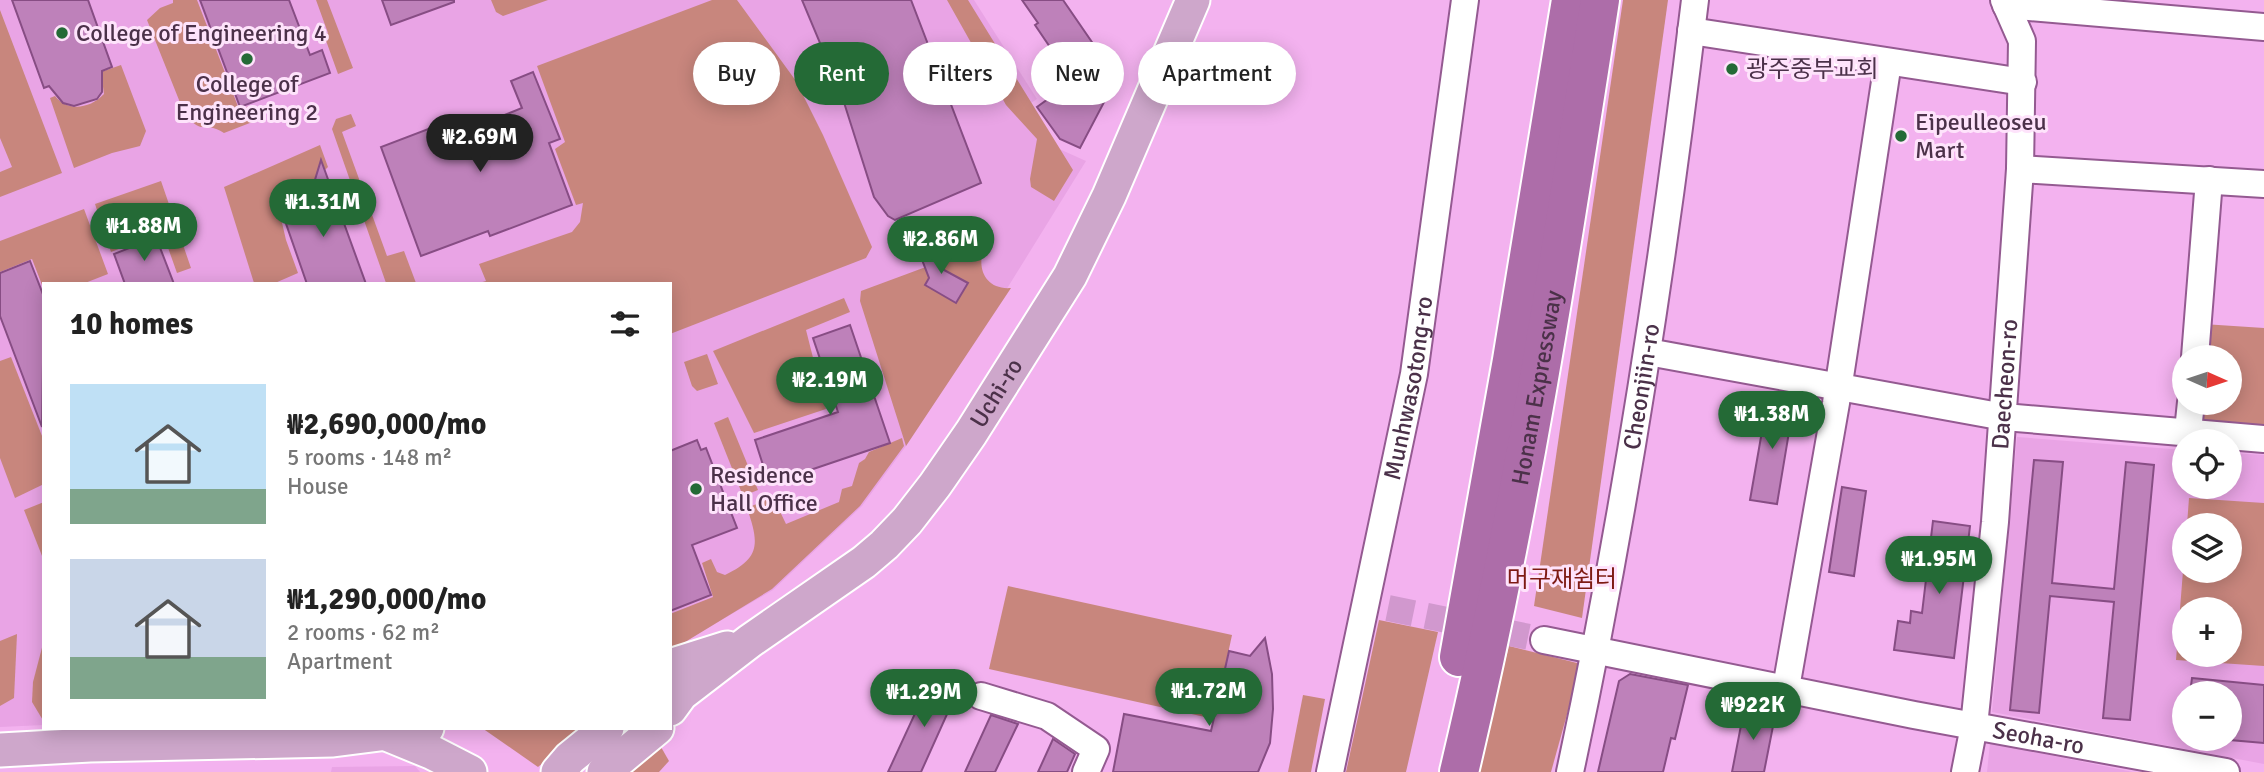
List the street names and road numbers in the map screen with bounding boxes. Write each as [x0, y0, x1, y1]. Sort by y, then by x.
street label: Honam Expressway [1505, 288, 1569, 488]
street label: Munhwasotong-ro [1377, 294, 1439, 483]
street label: Daecheon-ro [1985, 318, 2024, 451]
street label: Cheonjiin-ro [1617, 322, 1666, 452]
street label: Uchi-ro [963, 353, 1029, 433]
street label: Seoha-ro [1990, 715, 2087, 761]

